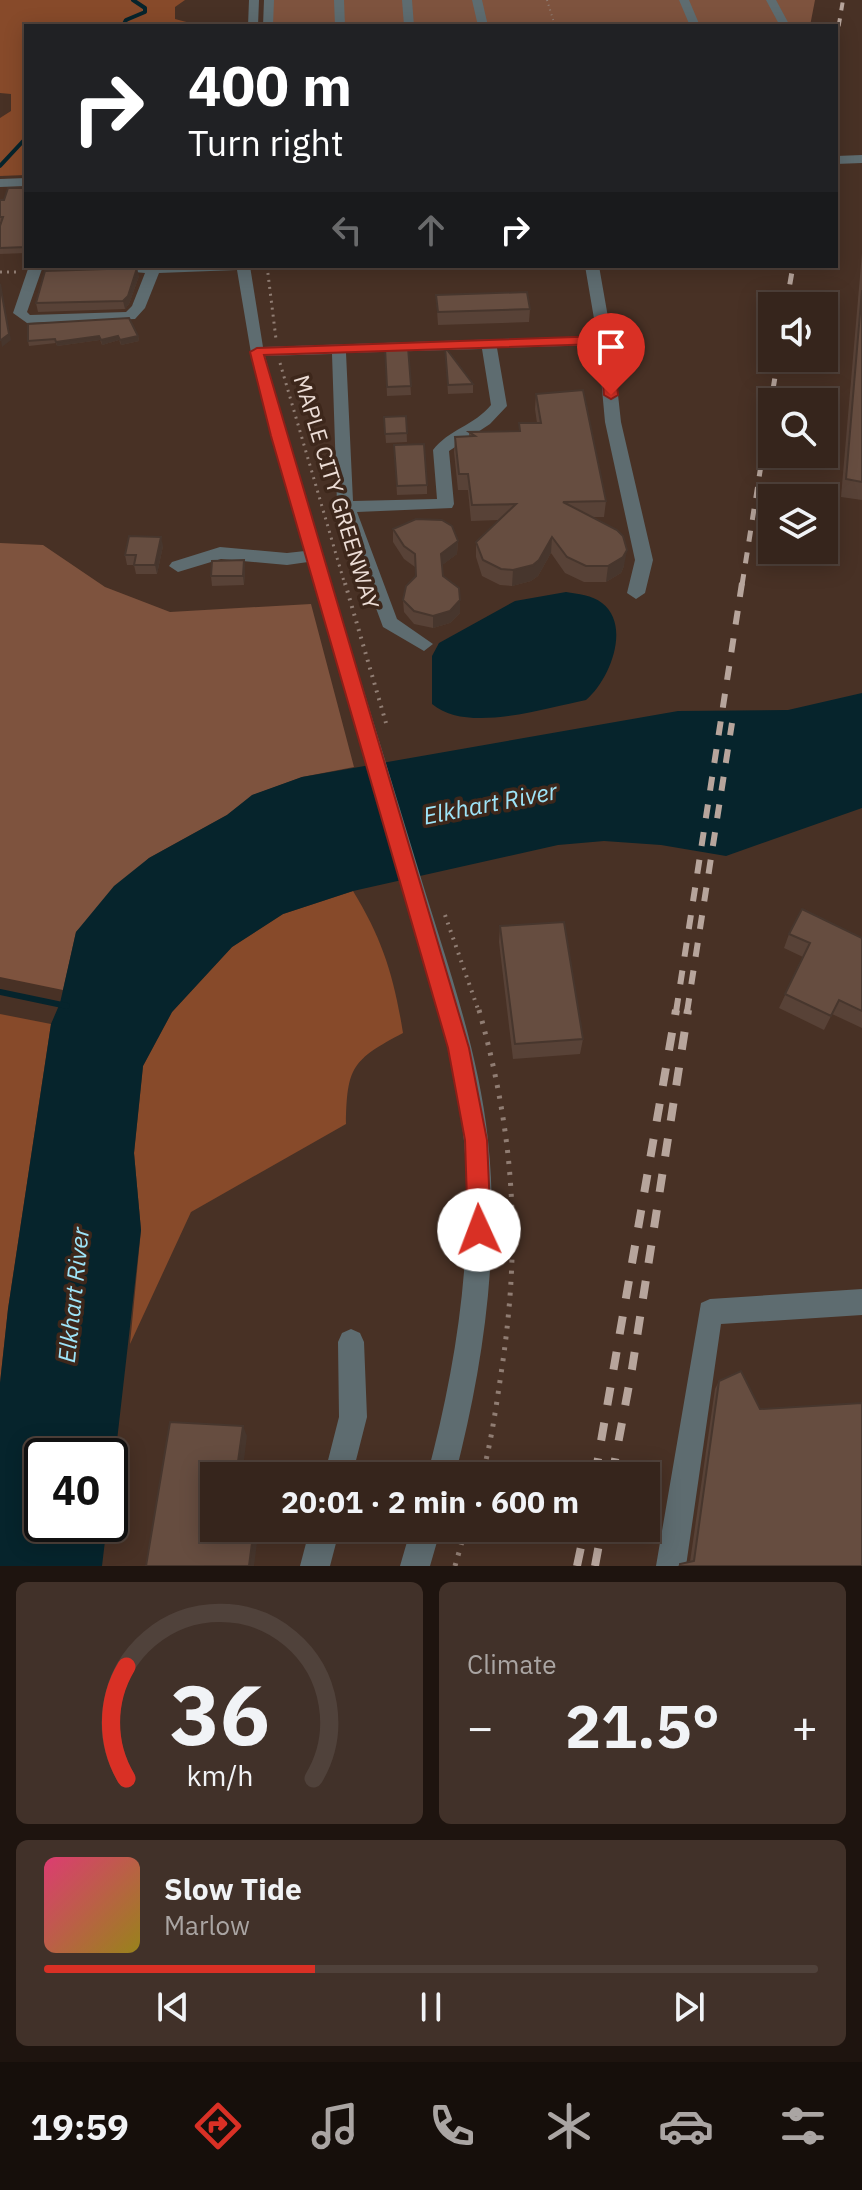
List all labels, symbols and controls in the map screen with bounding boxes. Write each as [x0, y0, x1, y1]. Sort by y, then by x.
text: 400 m [188, 49, 352, 121]
icon: right [56, 56, 160, 160]
text: Turn right [188, 119, 344, 166]
icon: left [325, 208, 369, 252]
icon: ahead [409, 208, 453, 252]
icon: right [493, 208, 537, 252]
map controls [758, 292, 838, 564]
button: sound [758, 292, 838, 372]
pin [577, 313, 645, 395]
icon: arrive [589, 325, 633, 369]
street label: MAPLE CITY GREENWAY [288, 371, 386, 613]
button: search [758, 388, 838, 468]
button: layers [758, 484, 838, 564]
water label: Elkhart River [420, 774, 561, 832]
position arrow [437, 1188, 521, 1272]
water label: Elkhart River [50, 1225, 96, 1364]
speed limit sign: 40 [24, 1438, 128, 1542]
text: 20:01 · 2 min · 600 m [281, 1482, 579, 1521]
text: Climate [467, 1647, 557, 1681]
text: 36 [170, 1660, 269, 1768]
text: 21.5° [565, 1686, 720, 1765]
text: − [467, 1698, 493, 1755]
text: + [792, 1698, 818, 1755]
text: km/h [186, 1757, 253, 1794]
text: Slow Tide [164, 1869, 302, 1908]
text: Marlow [164, 1908, 250, 1942]
icon: previous [151, 1985, 195, 2029]
icon: pause [409, 1985, 453, 2029]
icon: next [667, 1985, 711, 2029]
icon: directions [190, 2098, 246, 2154]
icon: music [307, 2098, 363, 2154]
icon: phone [424, 2098, 480, 2154]
icon: climate [541, 2098, 597, 2154]
icon: car [658, 2098, 714, 2154]
icon: filters [775, 2098, 831, 2154]
text: 19:59 [31, 2103, 129, 2150]

